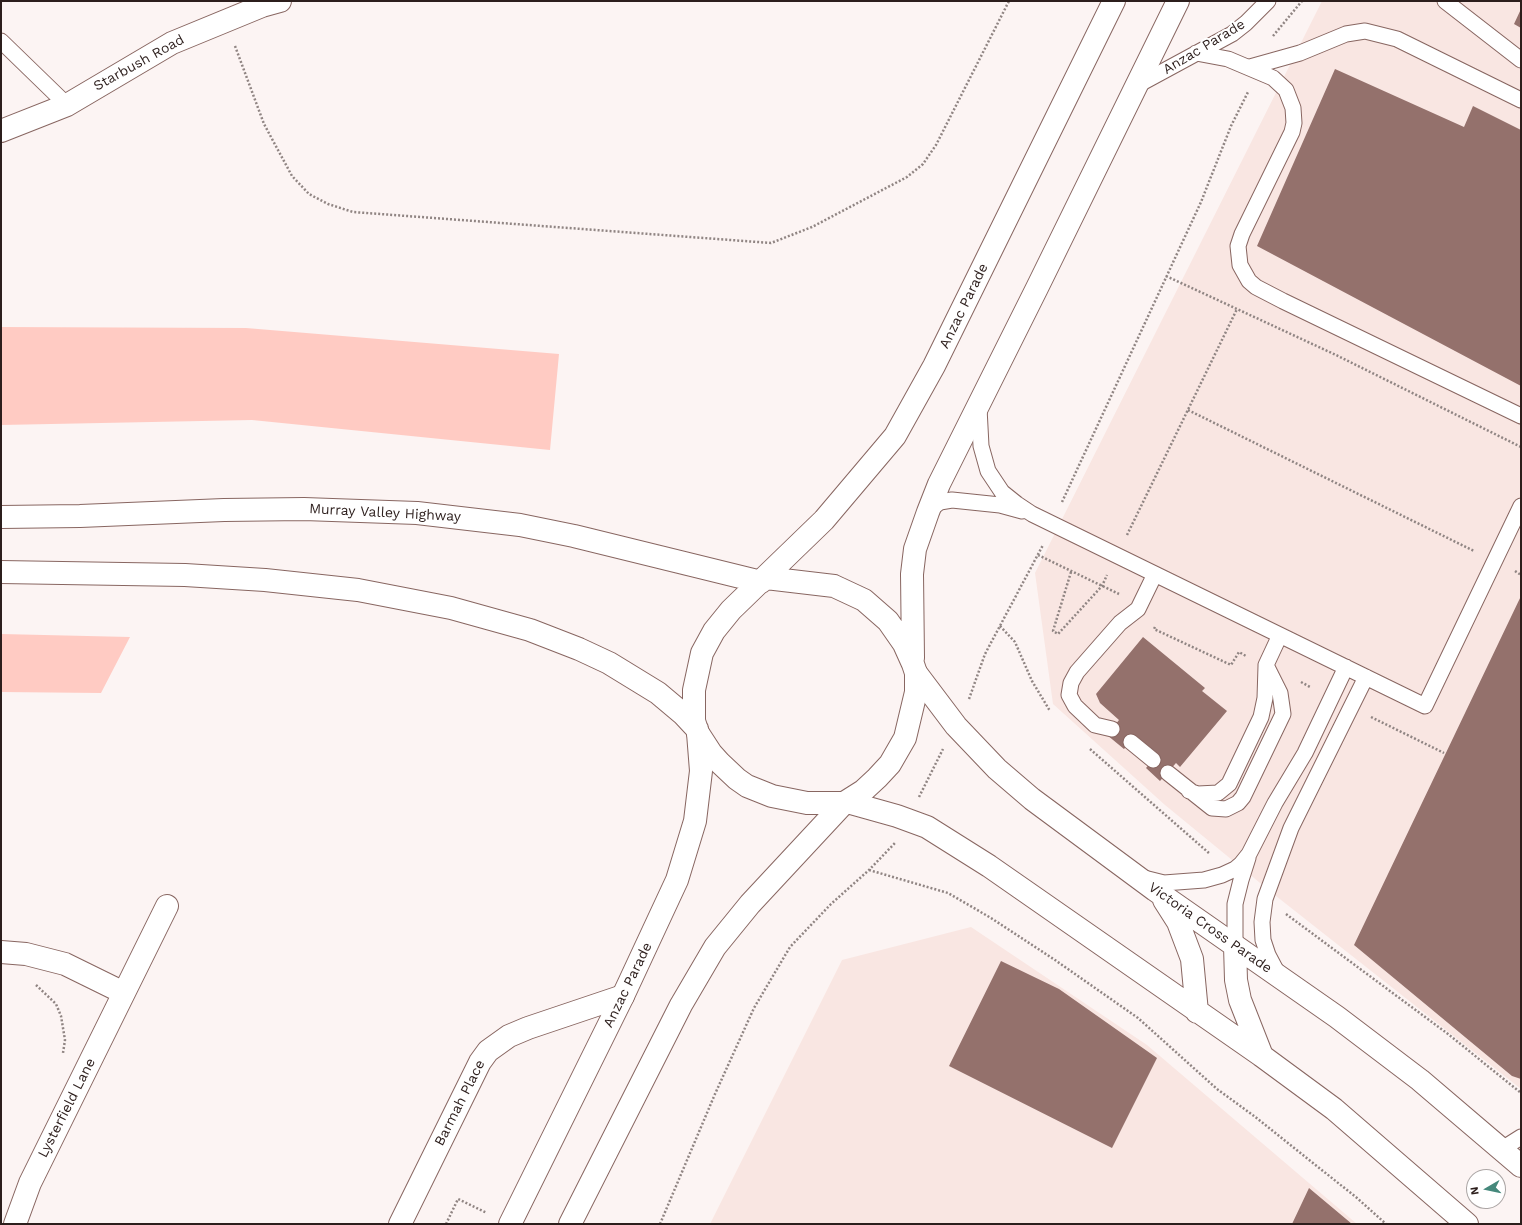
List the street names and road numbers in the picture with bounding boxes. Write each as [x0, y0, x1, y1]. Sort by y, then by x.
street label: Anzac Parade [1160, 16, 1248, 78]
street label: Starbush Road [91, 31, 187, 95]
street label: Anzac Parade [936, 261, 992, 351]
street label: Murray Valley Highway [309, 501, 461, 525]
street label: Victoria Cross Parade [1145, 879, 1275, 977]
street label: Anzac Parade [600, 940, 656, 1030]
street label: Lysterfield Lane [35, 1055, 99, 1161]
street label: Barmah Place [431, 1057, 489, 1149]

